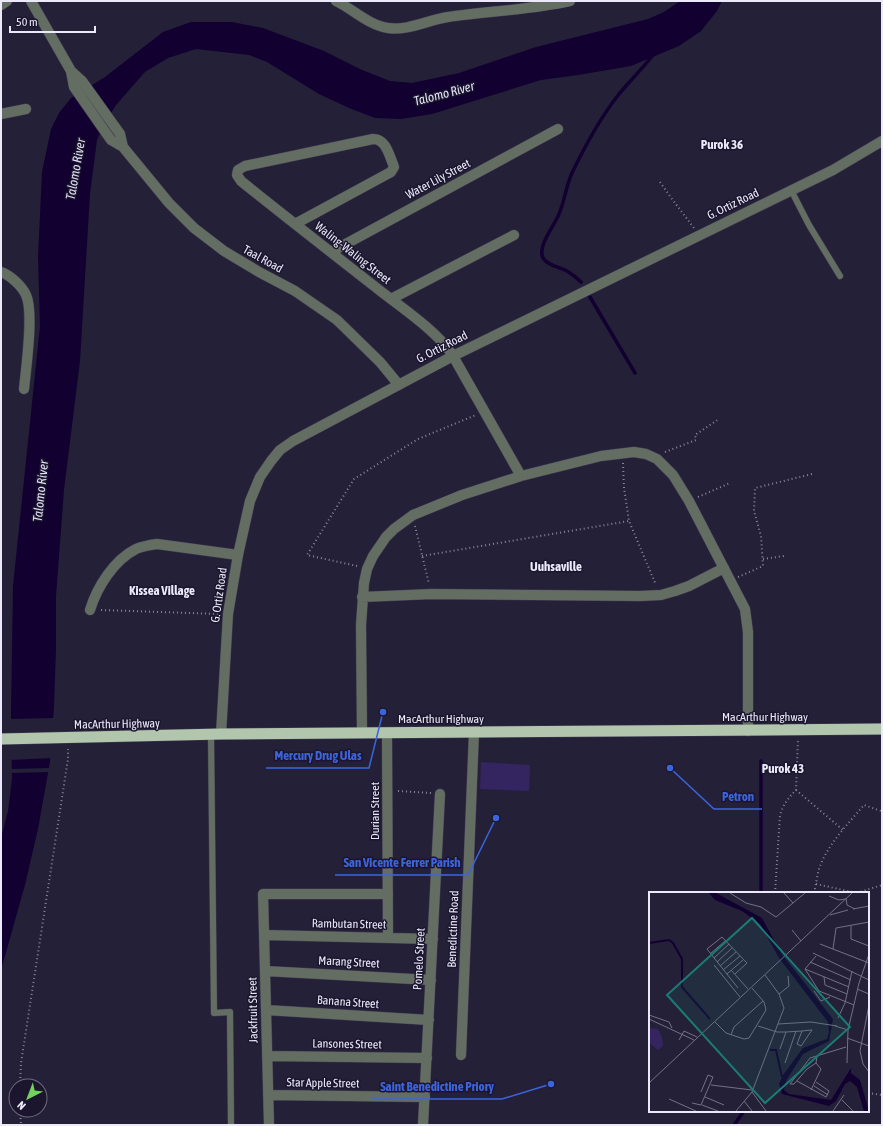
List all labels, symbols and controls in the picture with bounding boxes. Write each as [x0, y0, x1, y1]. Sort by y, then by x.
scale bar [10, 8, 95, 34]
text: 50 m [16, 15, 38, 29]
water label: Talomo River [412, 78, 477, 109]
water label: Talomo River [63, 136, 88, 201]
district label: Purok 36 [701, 137, 743, 152]
street label: Water Lily Street [403, 156, 473, 202]
street label: G. Ortiz Road [705, 186, 761, 222]
street label: Waling-Waling Street [312, 219, 394, 287]
street label: Taal Road [241, 242, 285, 276]
street label: G. Ortiz Road [414, 328, 470, 366]
water label: Talomo River [30, 458, 51, 523]
district label: Uuhsaville [530, 559, 582, 574]
street label: G. Ortiz Road [208, 566, 230, 624]
district label: Kissea Village [129, 583, 195, 598]
street label: MacArthur Highway [722, 710, 808, 724]
street label: MacArthur Highway [398, 712, 484, 726]
street label: MacArthur Highway [74, 716, 160, 732]
callout: Mercury Drug Ulas [266, 743, 369, 768]
text: Mercury Drug Ulas [274, 748, 362, 763]
district label: Purok 43 [762, 761, 804, 776]
street label: Durian Street [368, 781, 382, 840]
callout: Petron [714, 784, 762, 809]
text: Petron [722, 789, 754, 804]
callout: San Vicente Ferrer Parish [335, 850, 468, 875]
text: San Vicente Ferrer Parish [343, 855, 461, 870]
street label: Benedictine Road [445, 890, 461, 968]
inset map [649, 892, 869, 1112]
street label: Rambutan Street [312, 916, 387, 932]
street label: Pomelo Street [410, 927, 428, 990]
street label: Marang Street [318, 953, 381, 971]
street label: Jackfruit Street [245, 976, 261, 1043]
street label: Banana Street [317, 993, 380, 1011]
street label: Lansones Street [312, 1036, 382, 1052]
callout: Saint Benedictine Priory [372, 1074, 502, 1099]
street label: Star Apple Street [286, 1075, 360, 1091]
north arrow [8, 1078, 48, 1118]
text: Saint Benedictine Priory [380, 1079, 494, 1094]
text: N [15, 1099, 28, 1112]

